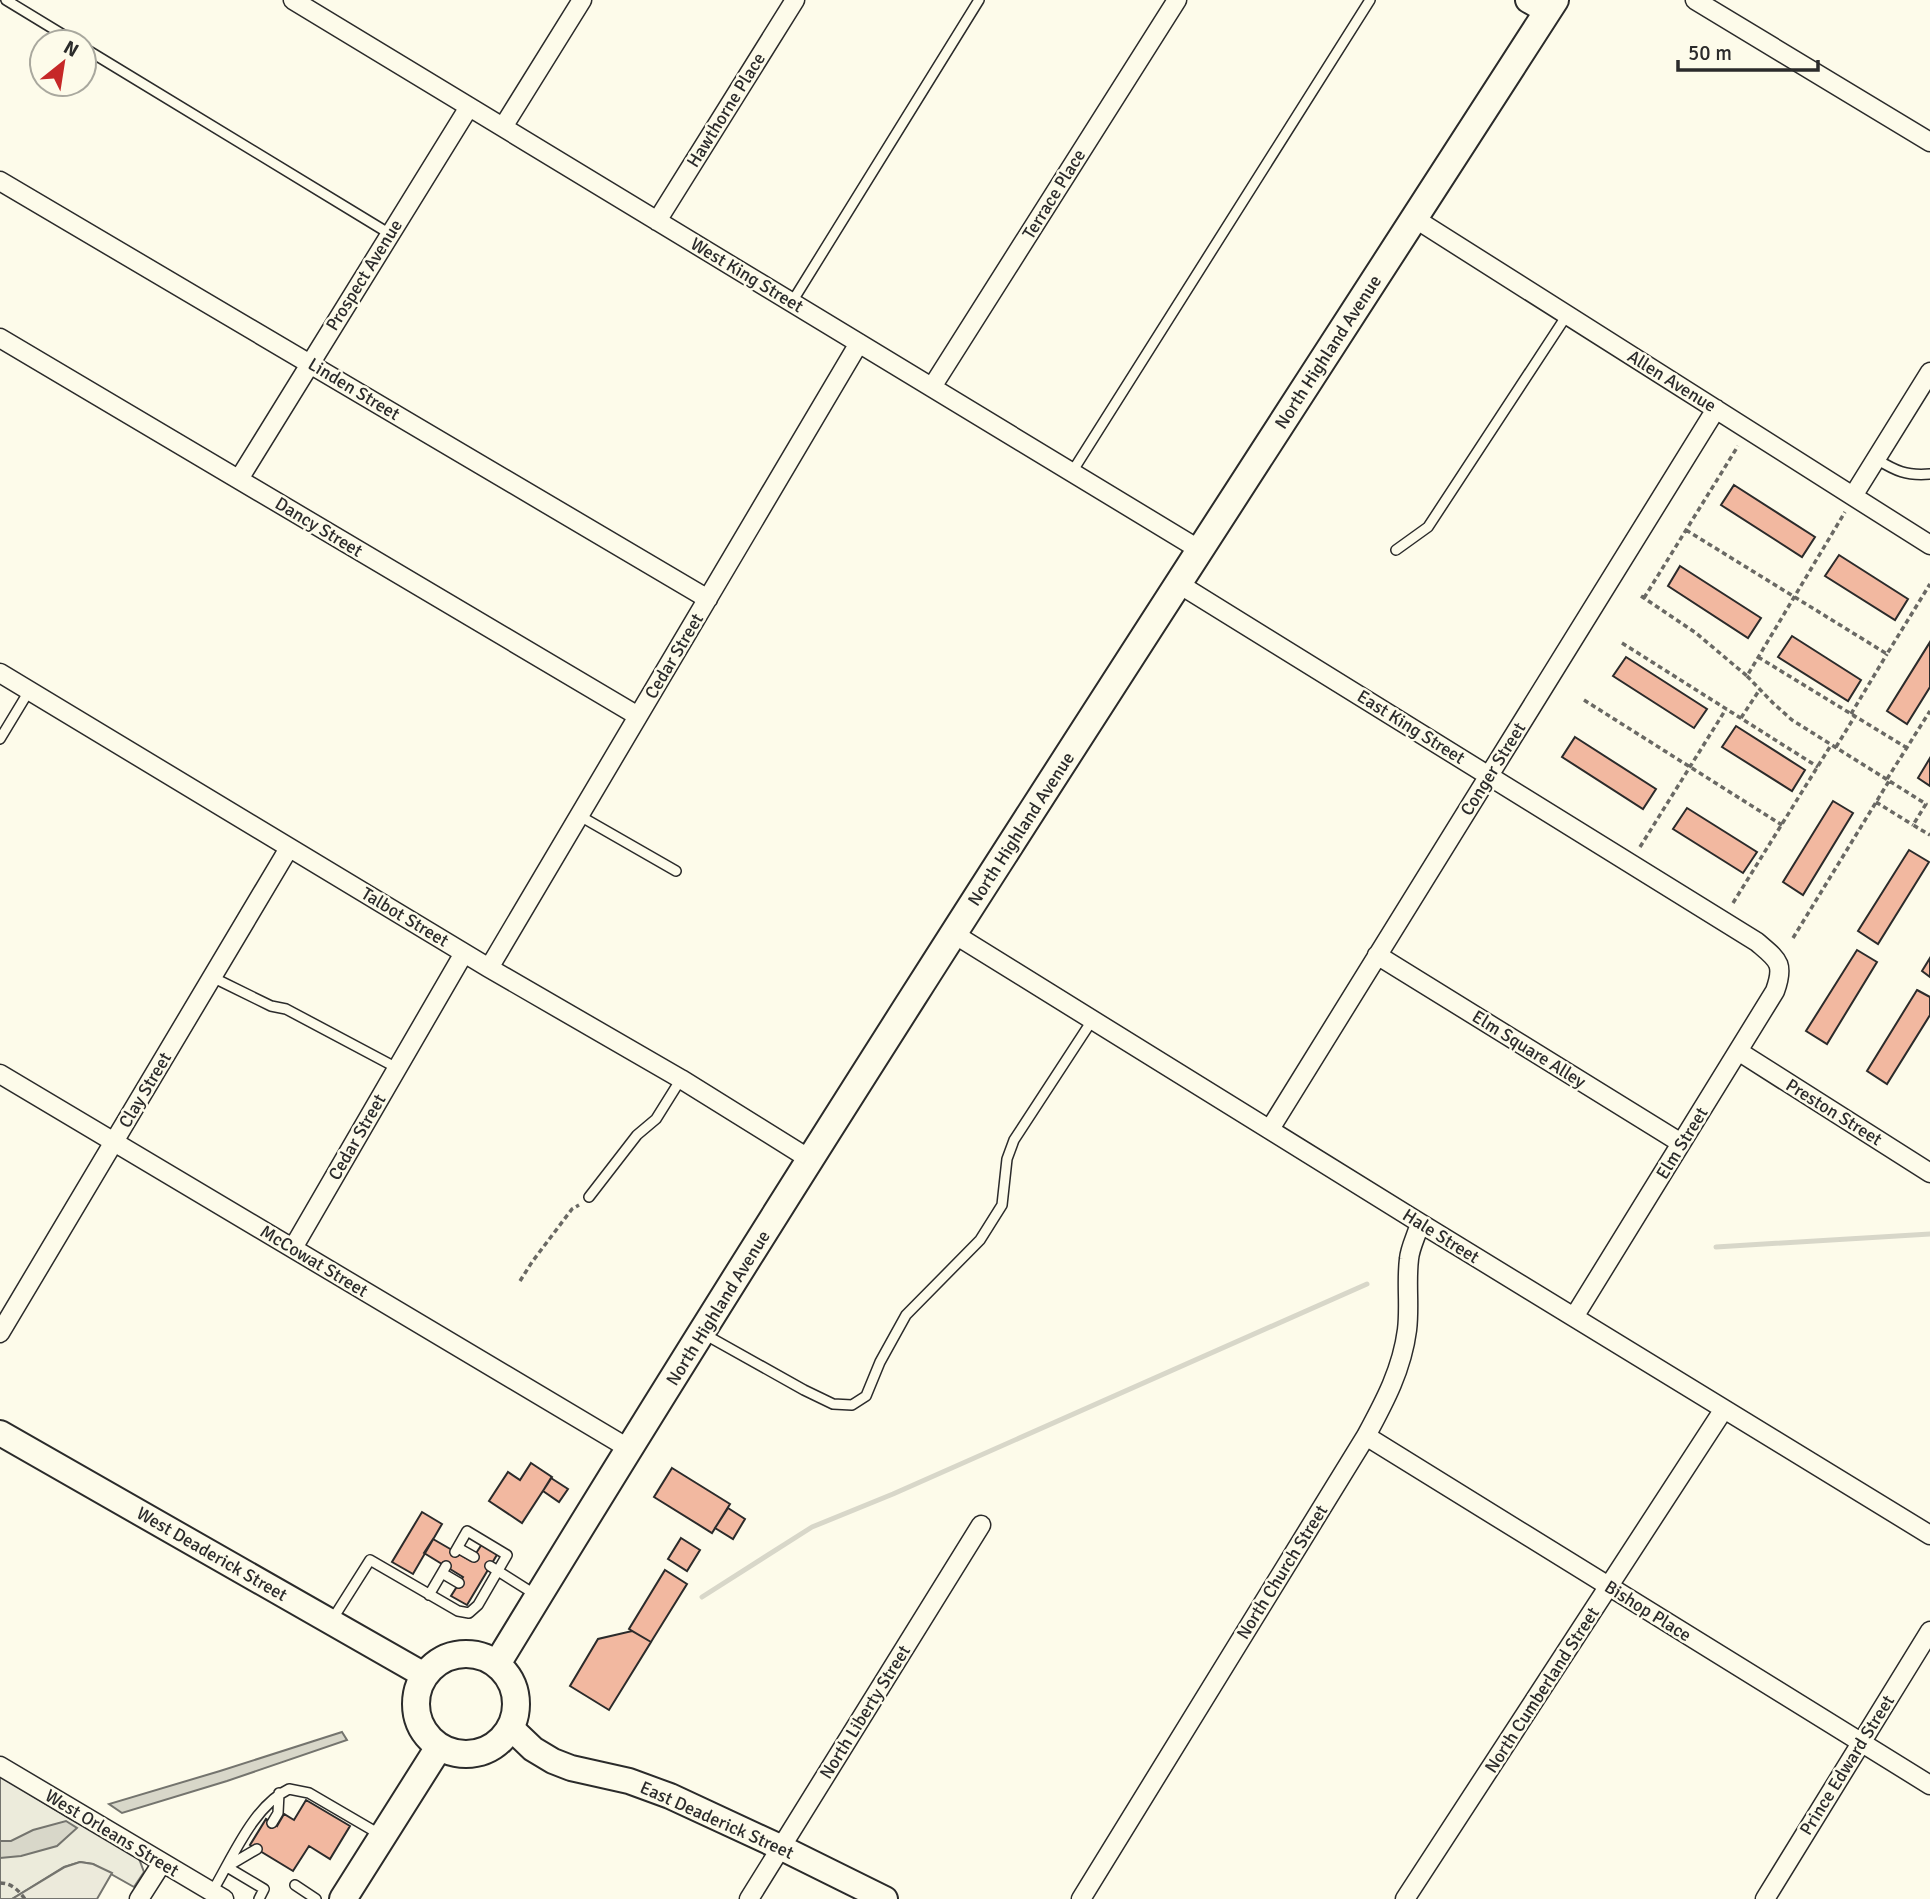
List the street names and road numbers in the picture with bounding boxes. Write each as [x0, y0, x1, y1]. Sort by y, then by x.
street label: Hawthorne Place [682, 49, 770, 171]
street label: Terrace Place [1018, 145, 1090, 243]
street label: Prospect Avenue [321, 215, 407, 335]
street label: West King Street [687, 233, 807, 317]
street label: North Highland Avenue [1270, 271, 1386, 433]
street label: Allen Avenue [1624, 345, 1720, 417]
street label: Linden Street [304, 353, 404, 425]
street label: Dancy Street [271, 492, 367, 562]
street label: Cedar Street [640, 609, 708, 703]
street label: East King Street [1353, 685, 1469, 769]
street label: Conger Street [1456, 718, 1530, 820]
street label: North Highland Avenue [963, 748, 1079, 910]
street label: Talbot Street [357, 882, 453, 952]
street label: Elm Square Alley [1468, 1005, 1590, 1093]
street label: Clay Street [114, 1048, 176, 1132]
street label: Preston Street [1782, 1074, 1886, 1150]
street label: Cedar Street [323, 1090, 391, 1184]
street label: Elm Street [1651, 1103, 1713, 1183]
street label: Hale Street [1399, 1204, 1483, 1268]
street label: McCowat Street [256, 1220, 372, 1302]
street label: North Highland Avenue [661, 1226, 775, 1390]
street label: North Church Street [1232, 1501, 1332, 1643]
street label: West Deaderick Street [133, 1502, 291, 1606]
street label: Bishop Place [1600, 1576, 1696, 1646]
street label: North Cumberland Street [1480, 1603, 1604, 1777]
street label: North Liberty Street [815, 1641, 915, 1783]
street label: Prince Edward Street [1795, 1691, 1899, 1839]
street label: East Deaderick Street [637, 1776, 797, 1864]
street label: West Orleans Street [41, 1784, 183, 1882]

